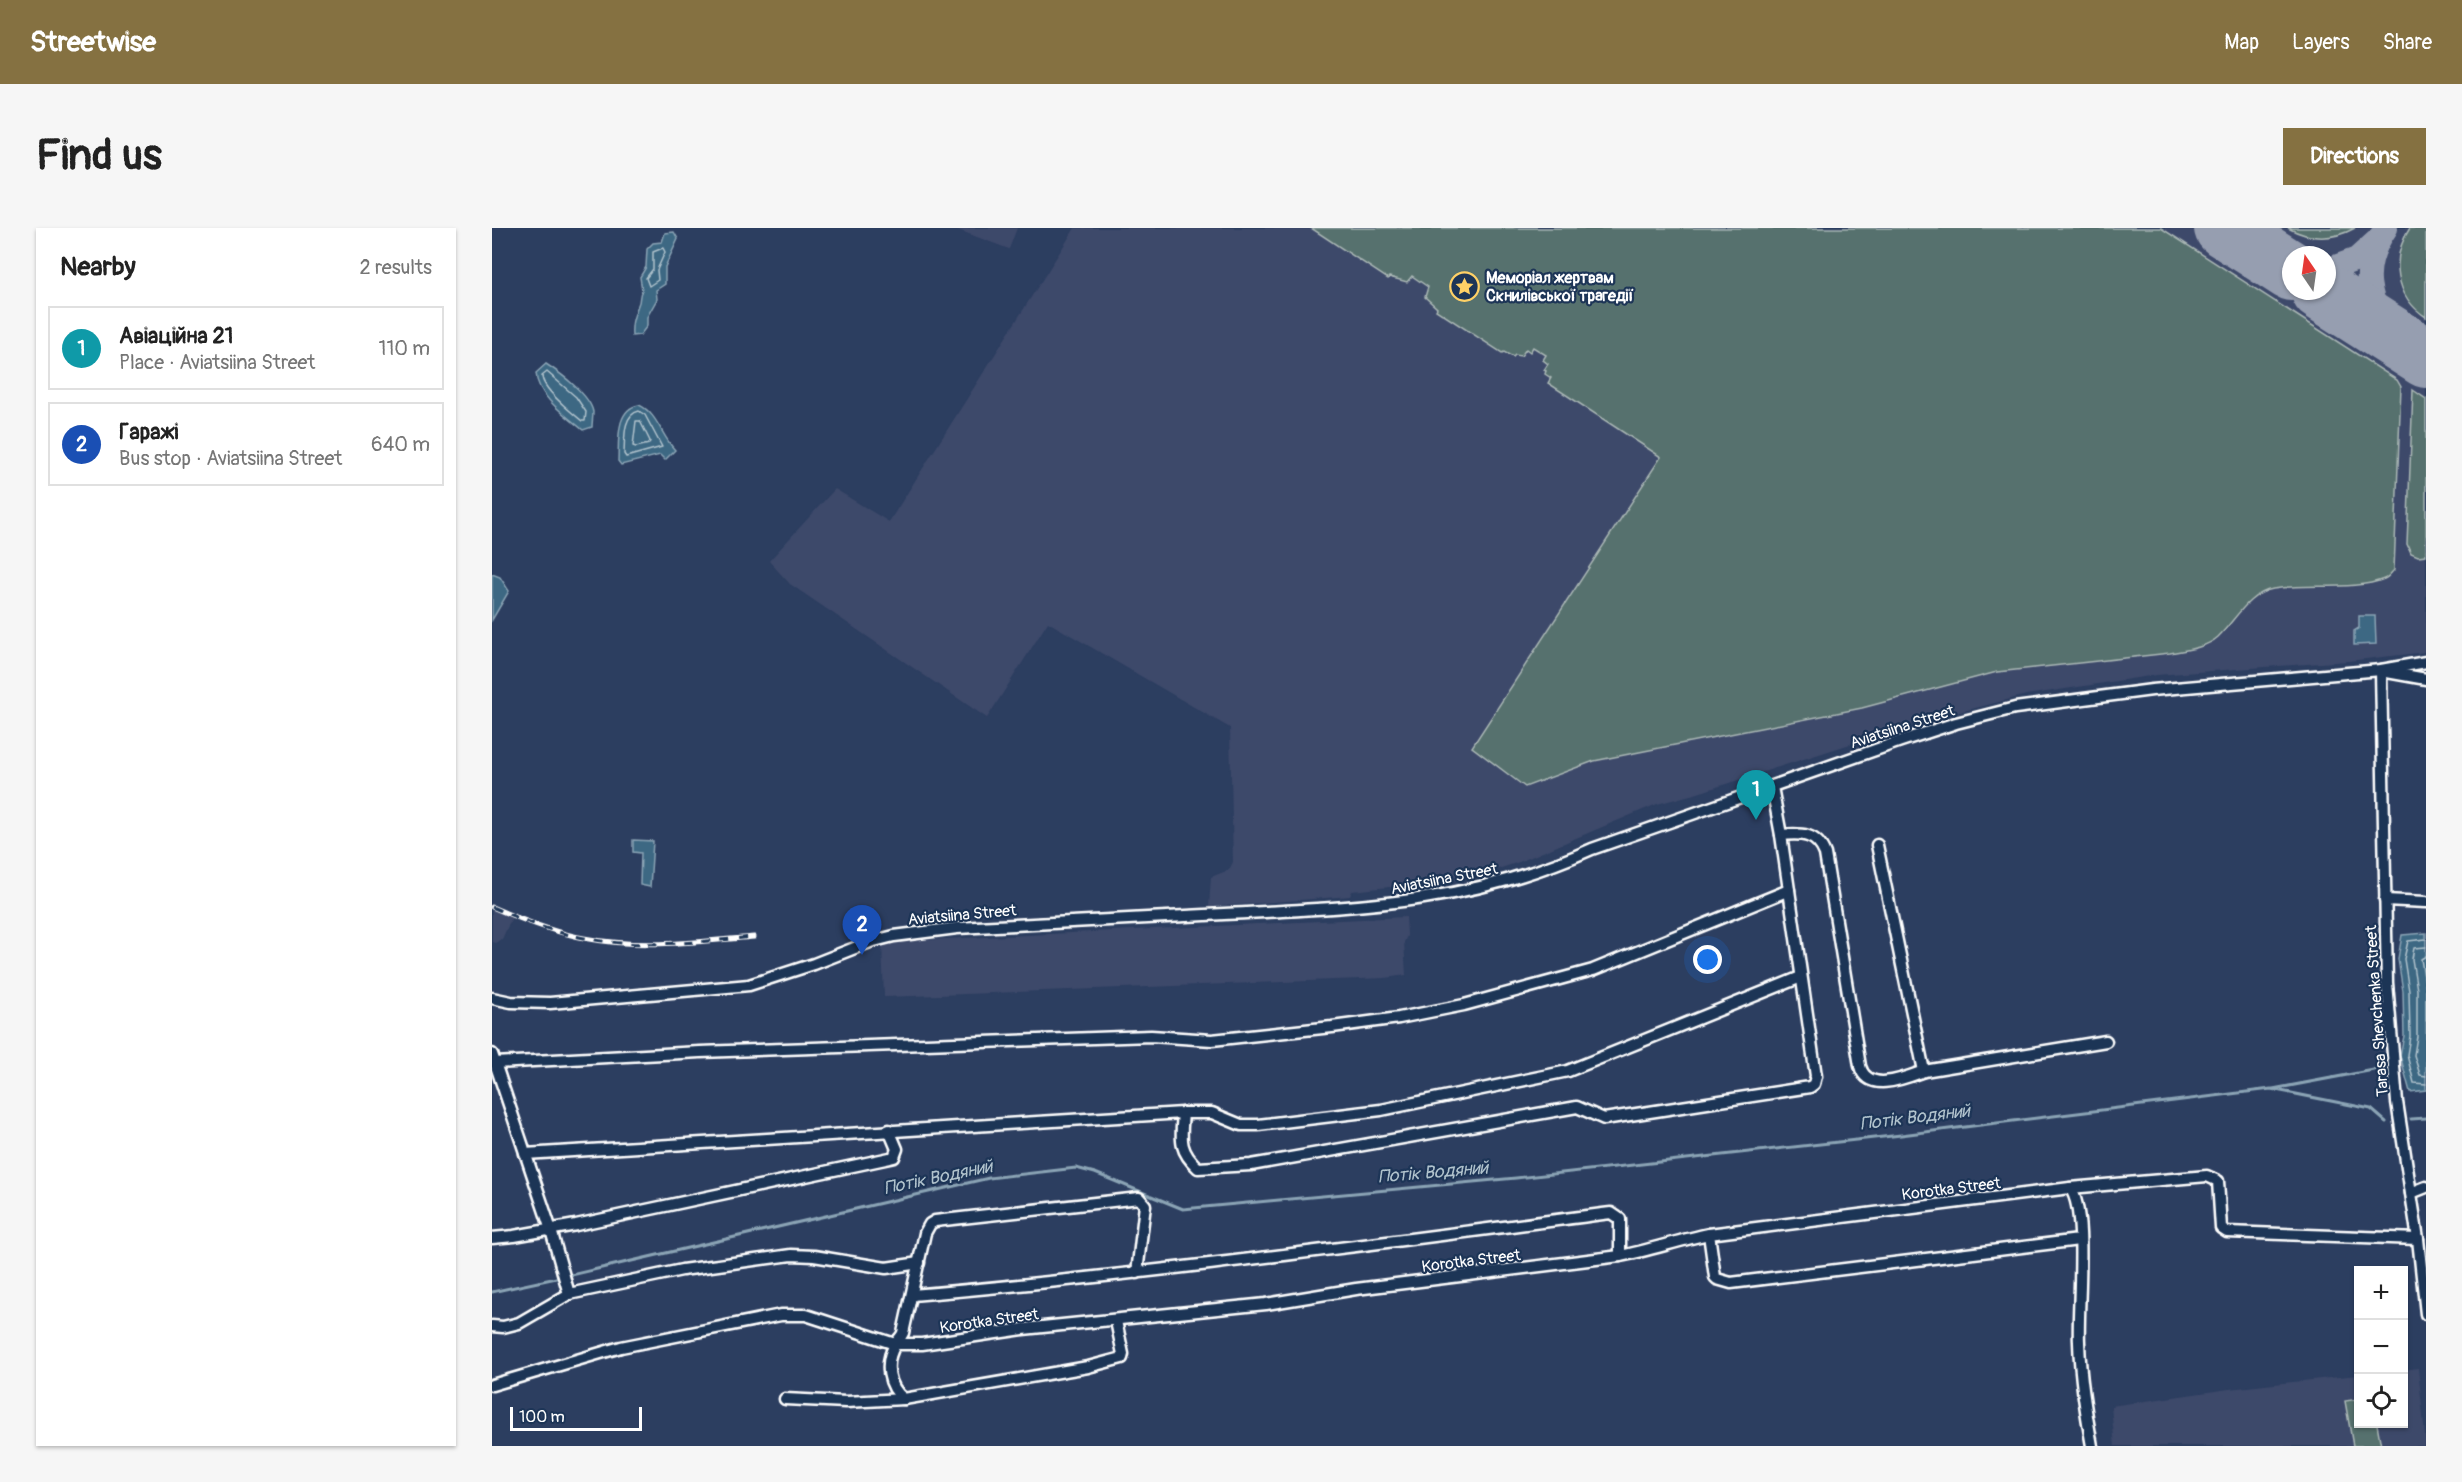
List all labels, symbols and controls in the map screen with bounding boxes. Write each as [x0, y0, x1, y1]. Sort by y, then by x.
text: Streetwise [30, 25, 156, 60]
text: Map [2224, 29, 2259, 56]
text: Layers [2292, 29, 2350, 56]
text: Share [2383, 29, 2432, 56]
button: Directions [2283, 128, 2426, 185]
text: Find us [36, 130, 162, 182]
north arrow [2282, 246, 2336, 300]
text: Nearby [60, 251, 136, 283]
text: 2 results [360, 255, 432, 280]
place label: Меморіал жертвам Скнилівської трагедії [1486, 268, 1634, 306]
place icon: Меморіал жертвам Скнилівської трагедії [1449, 270, 1481, 302]
text: Авіаційна 21 [119, 322, 233, 350]
text: 1 [78, 336, 85, 361]
text: 110 m [379, 336, 430, 361]
text: Place · Aviatsiina Street [119, 350, 315, 375]
text: Гаражі [119, 418, 178, 446]
text: 2 [76, 432, 87, 457]
text: 640 m [371, 432, 430, 457]
text: Bus stop · Aviatsiina Street [119, 446, 342, 471]
street label: Aviatsiina Street [1847, 700, 1958, 753]
pin: 1 [1736, 770, 1776, 820]
street label: Aviatsiina Street [1389, 859, 1500, 899]
street label: Aviatsiina Street [907, 900, 1018, 930]
pin: 2 [842, 906, 881, 955]
street label: Tarasa Shevchenka Street [2361, 924, 2393, 1097]
your location [1693, 945, 1722, 974]
water label: Потік Водяний [1859, 1099, 1973, 1136]
water label: Потік Водяний [882, 1154, 996, 1200]
water label: Потік Водяний [1377, 1156, 1490, 1189]
street label: Korotka Street [1900, 1173, 2002, 1205]
street label: Korotka Street [1420, 1245, 1522, 1277]
map controls [2354, 1266, 2408, 1428]
button: + [2354, 1266, 2408, 1320]
street label: Korotka Street [938, 1304, 1040, 1338]
button: − [2354, 1320, 2408, 1374]
button: locate [2354, 1374, 2408, 1428]
scale bar [510, 1404, 642, 1432]
text: 100 m [519, 1407, 565, 1427]

